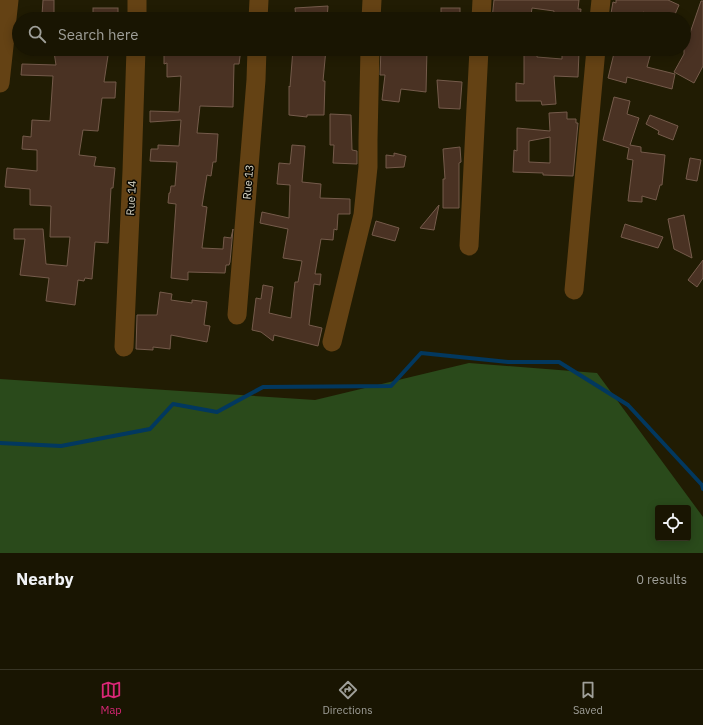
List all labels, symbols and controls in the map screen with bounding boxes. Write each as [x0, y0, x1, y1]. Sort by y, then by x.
search box [12, 12, 691, 56]
icon: search [26, 23, 48, 45]
text: Search here [58, 25, 138, 44]
street label: Rue 13 [239, 164, 257, 200]
street label: Rue 14 [123, 180, 139, 216]
map controls [655, 505, 691, 541]
button: locate [655, 505, 691, 541]
text: Nearby [16, 568, 74, 590]
text: 0 results [636, 571, 687, 588]
tab: Map [100, 679, 122, 717]
tab: Directions [322, 679, 373, 717]
tab: Saved [573, 679, 603, 717]

